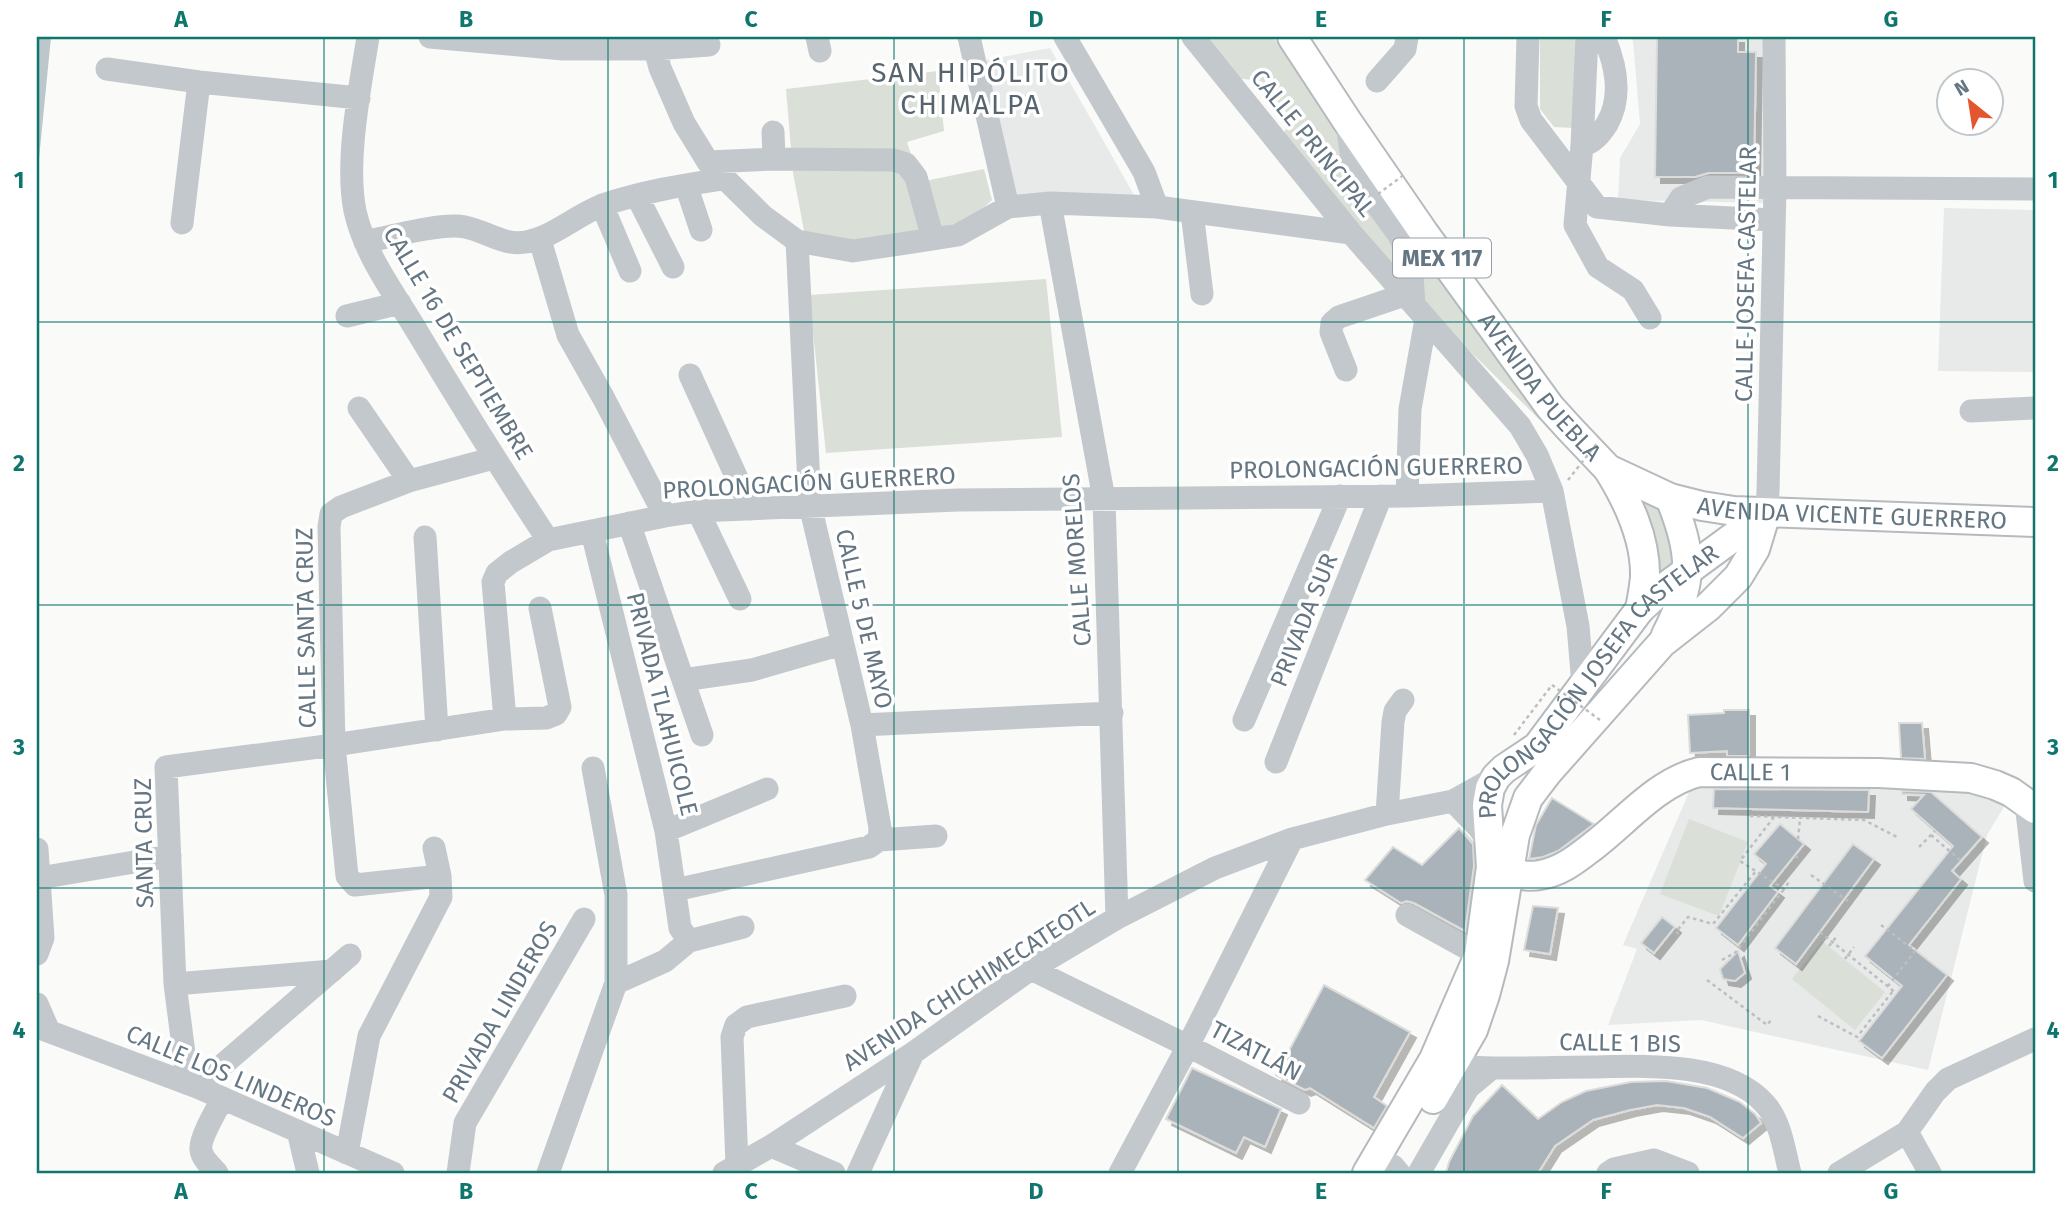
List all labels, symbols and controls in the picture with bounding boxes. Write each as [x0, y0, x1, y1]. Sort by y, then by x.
text: A [173, 5, 188, 33]
text: B [459, 5, 473, 33]
text: C [744, 5, 758, 33]
text: D [1029, 5, 1044, 33]
text: E [1315, 5, 1327, 33]
text: F [1600, 5, 1612, 33]
text: G [1884, 5, 1898, 33]
district label: SAN HIPÓLITO CHIMALPA [871, 56, 1071, 121]
street label: CALLE PRINCIPAL [1245, 64, 1381, 222]
north arrow [1936, 66, 2006, 136]
text: N [1951, 75, 1973, 101]
street label: CALLE JOSEFA CASTELAR [1730, 146, 1762, 402]
text: 1 [14, 166, 24, 194]
text: 1 [2048, 166, 2058, 194]
street label: CALLE 16 DE SEPTIEMBRE [377, 221, 539, 465]
road number: MEX 117 [1393, 238, 1491, 278]
street label: AVENIDA PUEBLA [1472, 307, 1607, 467]
text: 2 [13, 449, 25, 477]
text: 2 [2047, 449, 2059, 477]
street label: PROLONGACIÓN GUERRERO [1229, 450, 1523, 485]
street label: PROLONGACIÓN GUERRERO [661, 460, 957, 505]
street label: CALLE MORELOS [1057, 473, 1097, 647]
street label: AVENIDA VICENTE GUERRERO [1695, 491, 2007, 535]
street label: CALLE 5 DE MAYO [830, 526, 898, 712]
street label: CALLE SANTA CRUZ [290, 527, 322, 729]
street label: PROLONGACIÓN JOSEFA CASTELAR [1473, 539, 1724, 820]
street label: PRIVADA SUR [1265, 549, 1343, 691]
street label: PRIVADA TLAHUICOLE [621, 589, 703, 819]
text: 3 [12, 733, 25, 761]
text: 3 [2046, 733, 2059, 761]
street label: CALLE 1 [1710, 758, 1791, 787]
street label: SANTA CRUZ [129, 778, 159, 908]
street label: AVENIDA CHICHIMECATEOTL [838, 893, 1100, 1077]
street label: PRIVADA LINDEROS [437, 916, 563, 1108]
street label: TIZATLÁN [1206, 1014, 1307, 1087]
text: 4 [13, 1016, 26, 1044]
text: 4 [2047, 1016, 2060, 1044]
street label: CALLE LOS LINDEROS [122, 1019, 340, 1133]
street label: CALLE 1 BIS [1559, 1028, 1681, 1058]
text: A [173, 1177, 188, 1205]
text: B [459, 1177, 473, 1205]
text: C [744, 1177, 758, 1205]
text: D [1029, 1177, 1044, 1205]
text: E [1315, 1177, 1327, 1205]
text: F [1600, 1177, 1612, 1205]
text: G [1884, 1177, 1898, 1205]

